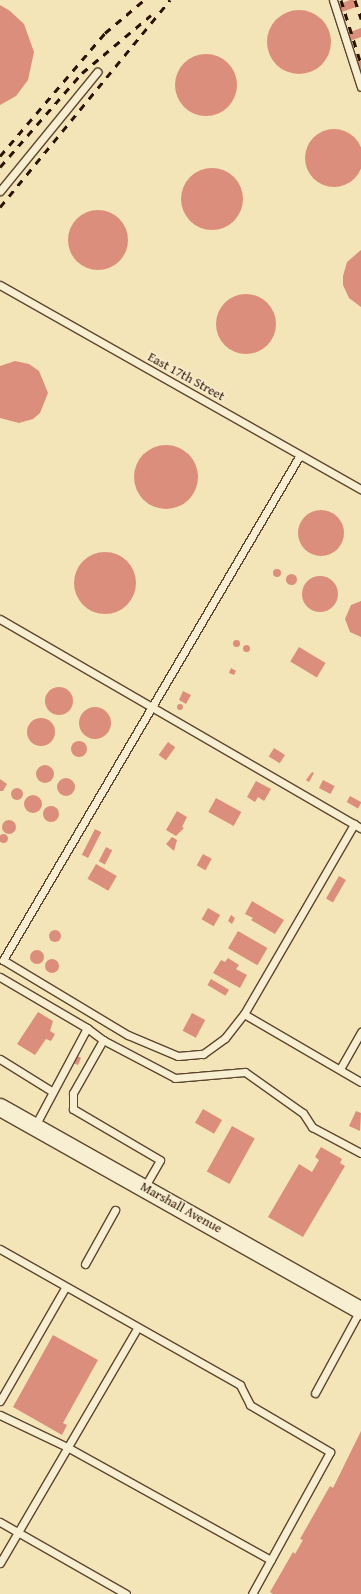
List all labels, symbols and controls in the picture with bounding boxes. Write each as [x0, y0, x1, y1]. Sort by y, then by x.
street label: East 17th Street [145, 349, 227, 405]
street label: Marshall Avenue [137, 1179, 225, 1237]

